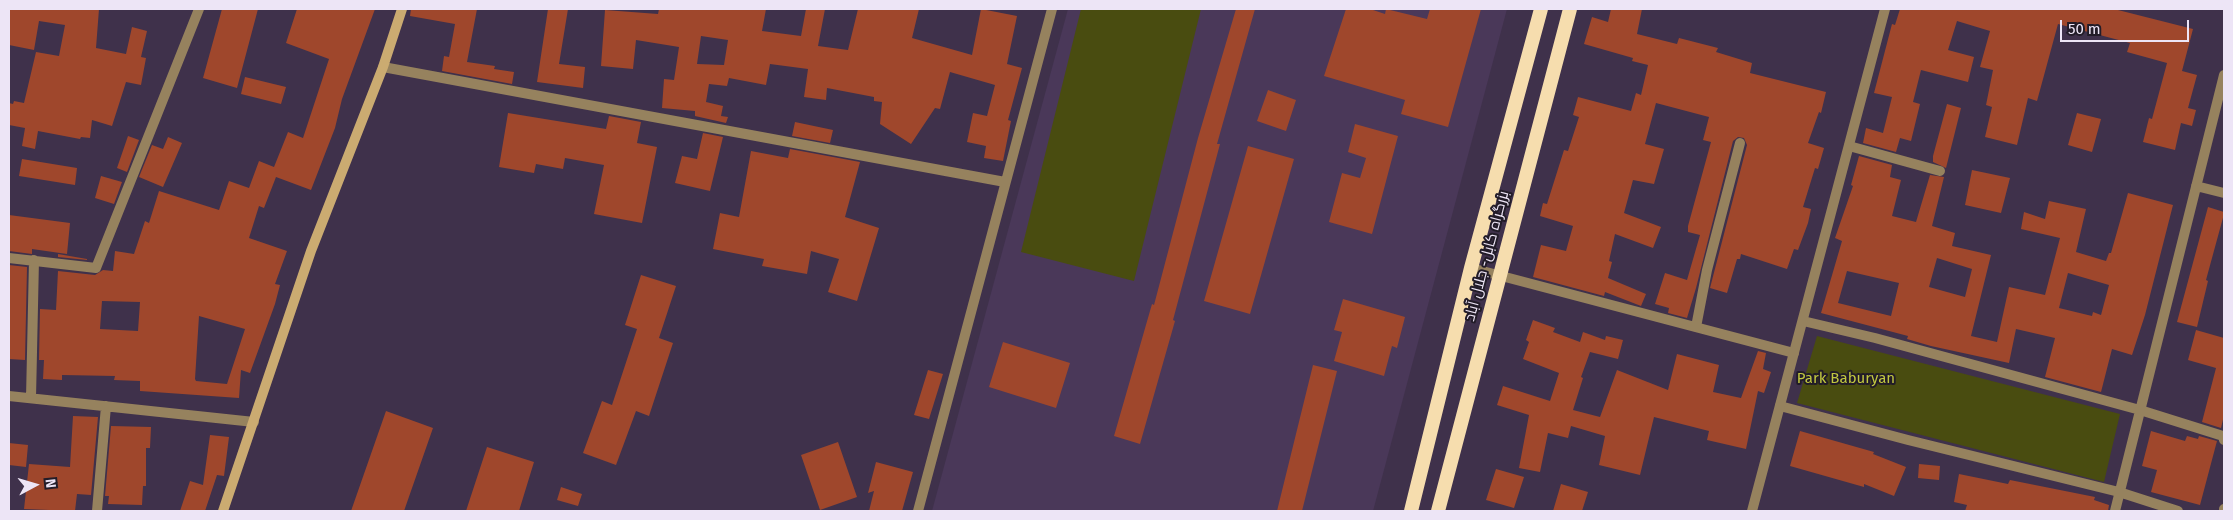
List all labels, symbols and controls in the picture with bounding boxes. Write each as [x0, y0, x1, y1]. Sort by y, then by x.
scale bar [2063, 10, 2192, 42]
text: 50 m [2068, 20, 2101, 38]
street label: بزرگراه کابل- جلال آباد [1461, 189, 1513, 323]
park label: Park Baburyan [1797, 370, 1895, 388]
north arrow [10, 460, 60, 510]
text: N [41, 478, 59, 489]

